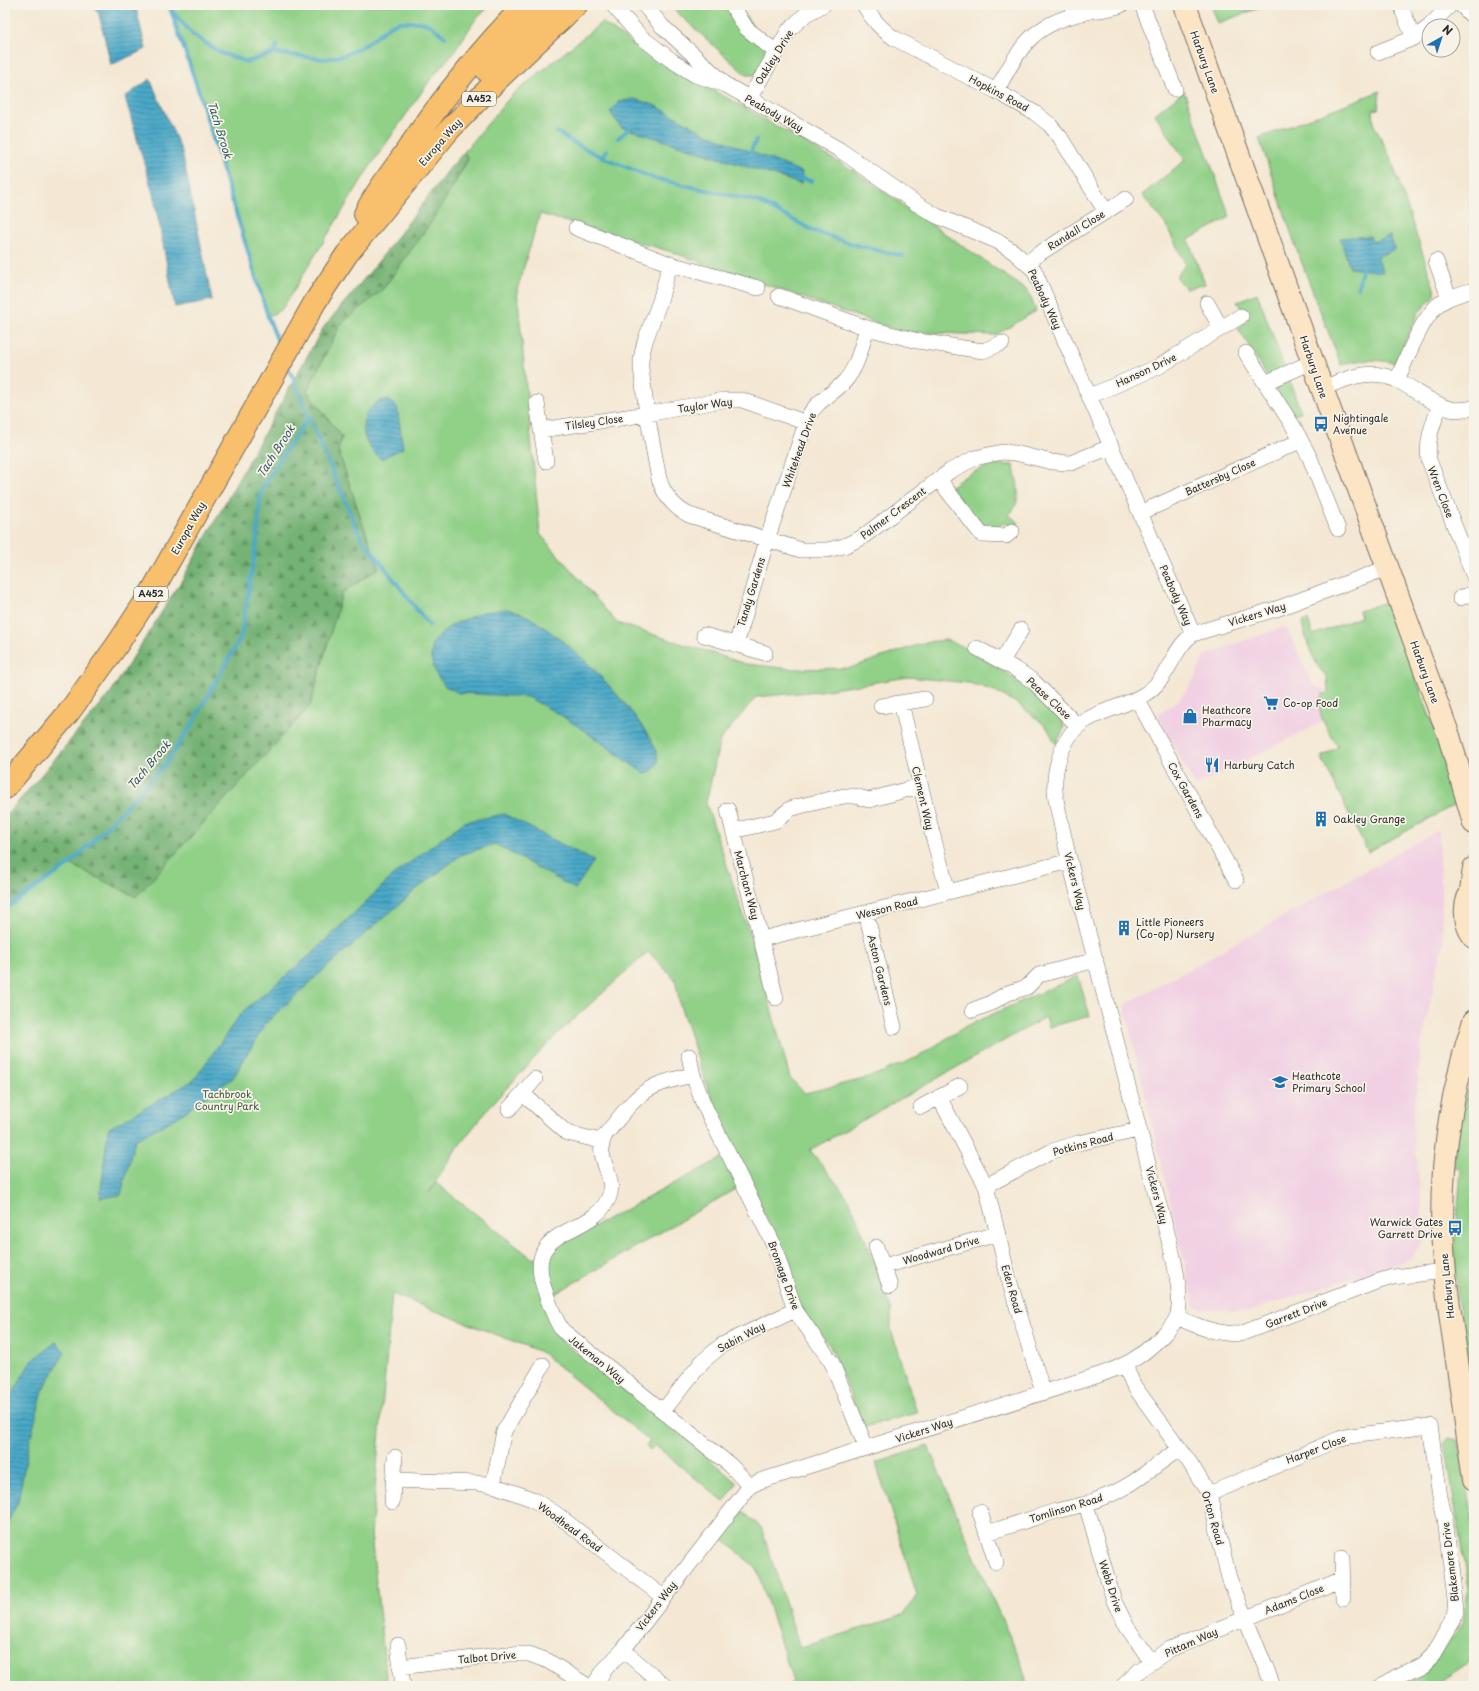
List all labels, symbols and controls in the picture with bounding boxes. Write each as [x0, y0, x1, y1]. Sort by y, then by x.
north arrow [1421, 18, 1461, 58]
text: N [1439, 20, 1457, 39]
street label: Oakley Drive [751, 26, 796, 87]
street label: Harbury Lane [1187, 28, 1224, 96]
street label: Hopkins Road [967, 70, 1032, 115]
street label: Peabody Way [742, 90, 807, 136]
road number: A452 [462, 92, 496, 106]
water label: Tach Brook [204, 99, 238, 161]
street label: Europa Way [415, 114, 465, 169]
street label: Randall Close [1044, 206, 1107, 253]
street label: Peabody Way [1024, 266, 1066, 332]
street label: Harbury Lane [1297, 333, 1332, 401]
street label: Hanson Drive [1113, 349, 1179, 390]
street label: Taylor Way [677, 393, 734, 416]
street label: Tilsley Close [564, 410, 624, 434]
street label: Whitehead Drive [778, 410, 819, 490]
place label: Nightingale Avenue [1333, 410, 1389, 437]
bus stop icon: Nightingale Avenue [1312, 415, 1330, 433]
water label: Tach Brook [252, 421, 299, 480]
street label: Battersby Close [1182, 454, 1258, 500]
street label: Wren Close [1425, 464, 1458, 520]
street label: Palmer Crescent [857, 483, 929, 542]
street label: Europa Way [167, 498, 208, 557]
street label: Tandy Gardens [733, 555, 769, 629]
street label: Peabody Way [1155, 562, 1197, 628]
road number: A452 [134, 587, 168, 601]
street label: Vickers Way [1226, 598, 1288, 629]
street label: Harbury Lane [1407, 638, 1444, 706]
street label: Pease Close [1024, 673, 1075, 722]
supermarket icon: Co-op Food [1262, 694, 1280, 712]
place label: Co-op Food [1283, 695, 1338, 710]
place label: Heathcore Pharmacy [1202, 702, 1252, 729]
shop icon: Heathcore Pharmacy [1181, 707, 1199, 725]
water label: Tach Brook [123, 736, 175, 793]
restaurant icon: Harbury Catch [1203, 756, 1221, 774]
place label: Harbury Catch [1224, 757, 1295, 772]
street label: Cox Gardens [1165, 759, 1208, 821]
street label: Clement Way [909, 764, 938, 832]
building icon: Oakley Grange [1312, 810, 1330, 828]
place label: Oakley Grange [1333, 811, 1406, 826]
street label: Marchant Way [731, 849, 764, 921]
street label: Vickers Way [1061, 850, 1090, 912]
street label: Wesson Road [854, 893, 920, 922]
place label: Little Pioneers (Co-op) Nursery [1136, 914, 1215, 941]
building icon: Little Pioneers (Co-op) Nursery [1115, 919, 1133, 937]
street label: Aston Gardens [864, 933, 897, 1007]
place label: Heathcote Primary School [1292, 1068, 1366, 1095]
school or university icon: Heathcote Primary School [1271, 1073, 1289, 1091]
park label: Tachbrook Country Park [195, 1086, 259, 1114]
street label: Potkins Road [1051, 1128, 1115, 1159]
street label: Vickers Way [1143, 1164, 1172, 1226]
place label: Warwick Gates Garrett Drive [1370, 1214, 1444, 1241]
bus stop icon: Warwick Gates Garrett Drive [1446, 1219, 1464, 1237]
street label: Woodward Drive [901, 1231, 981, 1268]
street label: Bromage Drive [765, 1238, 804, 1312]
street label: Harbury Lane [1436, 1252, 1457, 1319]
street label: Eden Road [998, 1263, 1027, 1315]
street label: Garrett Drive [1263, 1294, 1329, 1331]
street label: Sabin Way [714, 1318, 767, 1355]
street label: Jakeman Way [566, 1331, 629, 1386]
street label: Vickers Way [893, 1413, 955, 1446]
street label: Harper Close [1284, 1430, 1348, 1467]
street label: Tomlinson Road [1027, 1489, 1105, 1526]
street label: Orton Road [1199, 1489, 1228, 1547]
street label: Woodhead Road [535, 1498, 606, 1555]
street label: Blakemore Drive [1437, 1521, 1462, 1603]
street label: Webb Drive [1096, 1558, 1127, 1614]
street label: Vickers Way [632, 1577, 680, 1634]
street label: Adams Close [1262, 1580, 1326, 1617]
street label: Pittam Way [1162, 1623, 1220, 1660]
street label: Talbot Drive [457, 1646, 517, 1667]

